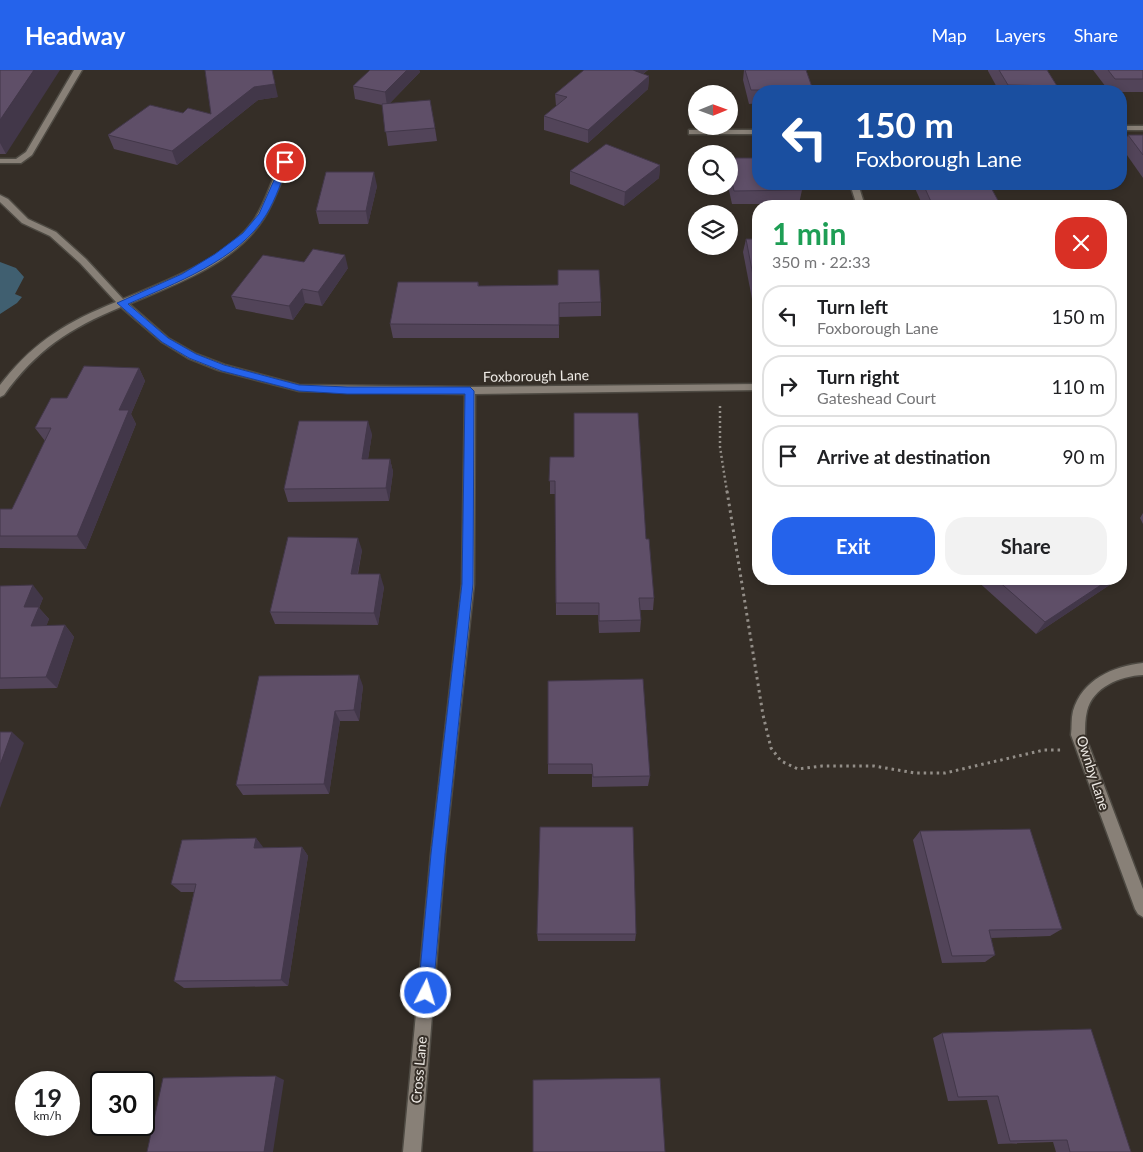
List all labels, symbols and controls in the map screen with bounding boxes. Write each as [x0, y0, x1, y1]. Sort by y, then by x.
text: Headway [25, 21, 125, 50]
text: Map [931, 24, 967, 46]
text: Layers [995, 24, 1046, 46]
text: Share [1074, 24, 1118, 46]
north arrow [688, 85, 738, 135]
map controls [688, 85, 738, 255]
text: 150 m [855, 103, 954, 145]
icon: left [772, 105, 837, 170]
pin [264, 141, 306, 183]
button: search [688, 145, 738, 195]
text: Foxborough Lane [855, 145, 1022, 172]
icon: arrive [271, 148, 299, 176]
button: layers [688, 205, 738, 255]
text: 1 min [772, 215, 846, 251]
button: close [1055, 217, 1107, 269]
text: 350 m · 22:33 [772, 252, 871, 271]
text: Turn left [817, 295, 888, 318]
icon: left [774, 302, 802, 330]
text: 150 m [1051, 305, 1105, 328]
text: Foxborough Lane [817, 318, 938, 337]
text: Turn right [817, 365, 899, 388]
street label: Foxborough Lane [483, 366, 589, 385]
icon: right [774, 372, 802, 400]
text: 110 m [1051, 375, 1105, 398]
text: Gateshead Court [817, 388, 936, 407]
icon: arrive [774, 442, 802, 470]
text: Arrive at destination [817, 445, 990, 468]
text: 90 m [1062, 445, 1105, 468]
button: Exit [772, 517, 935, 575]
button: Share [945, 517, 1107, 575]
street label: Ownby Lane [1073, 733, 1114, 812]
position arrow [399, 966, 451, 1018]
street label: Cross Lane [407, 1036, 430, 1104]
speed limit sign: 30 [90, 1071, 155, 1136]
text: 19 [33, 1082, 62, 1112]
text: km/h [33, 1108, 62, 1123]

